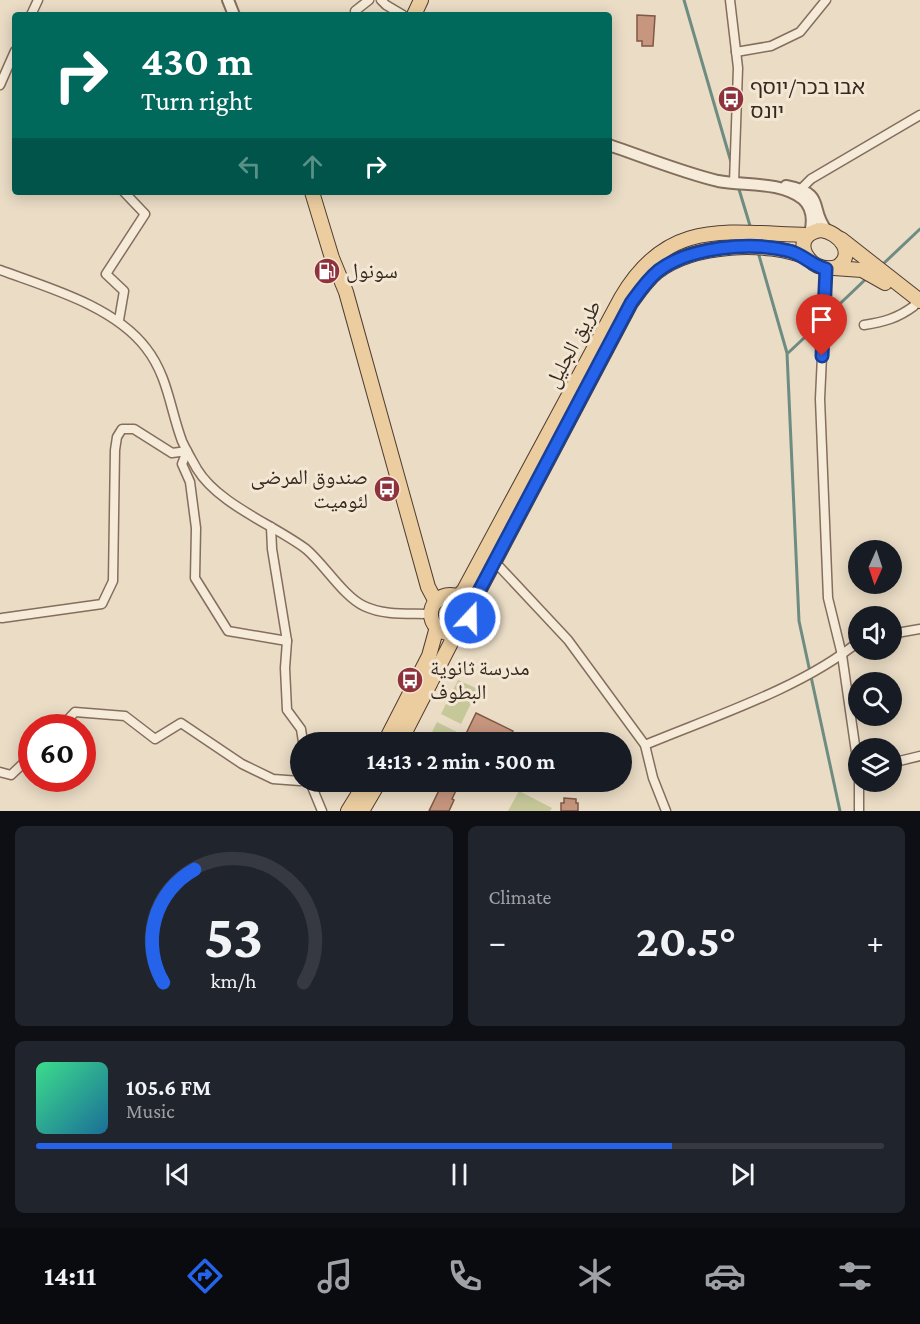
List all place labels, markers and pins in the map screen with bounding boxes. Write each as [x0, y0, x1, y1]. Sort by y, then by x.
place label: אבו בכר/יוסף יונס [750, 75, 865, 123]
bus stop icon: אבו בכר/יוסף יונס [716, 84, 746, 114]
fuel station icon: سونول [312, 256, 342, 286]
place label: سونول [346, 259, 398, 283]
pin [796, 294, 847, 356]
place label: صندوق المرضى لئوميت [251, 465, 368, 513]
bus stop icon: صندوق المرضى لئوميت [372, 474, 402, 504]
place label: مدرسة ثانوية البطوف [430, 656, 530, 704]
bus stop icon: مدرسة ثانوية البطوف [395, 665, 425, 695]

